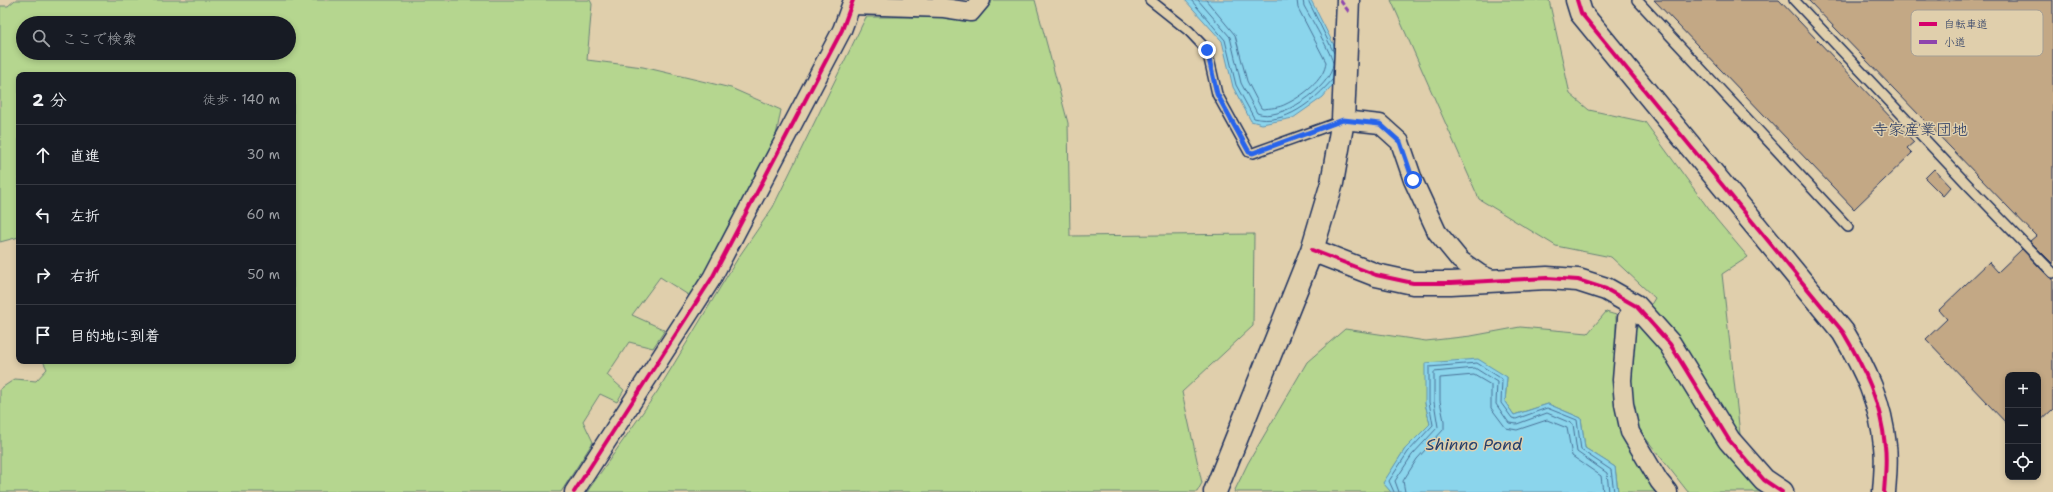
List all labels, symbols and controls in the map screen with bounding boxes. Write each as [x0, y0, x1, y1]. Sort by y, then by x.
legend [1911, 10, 2043, 56]
search box [16, 16, 296, 60]
text: 自転車道 [1944, 17, 1988, 32]
icon: search [30, 27, 52, 49]
text: ここで検索 [62, 29, 137, 49]
text: 小道 [1944, 35, 1966, 50]
route end [1198, 41, 1216, 59]
text: 2 分 [32, 89, 67, 111]
text: 徒歩 · 140 m [203, 91, 280, 108]
district label: 寺家産業団地 [1872, 119, 1968, 140]
icon: ahead [32, 144, 54, 166]
text: 直進 [70, 146, 100, 166]
text: 30 m [246, 146, 280, 163]
route start [1404, 171, 1422, 189]
icon: left [32, 204, 54, 226]
text: 左折 [70, 206, 100, 226]
text: 60 m [247, 206, 280, 223]
icon: right [32, 264, 54, 286]
text: 右折 [70, 266, 100, 286]
text: 50 m [247, 266, 280, 283]
icon: arrive [32, 324, 54, 346]
text: 目的地に到着 [70, 326, 160, 346]
map controls [2005, 372, 2041, 480]
button: + [2005, 372, 2041, 408]
button: − [2005, 408, 2041, 444]
water label: Shinno Pond [1426, 434, 1523, 455]
button: locate [2005, 444, 2041, 480]

